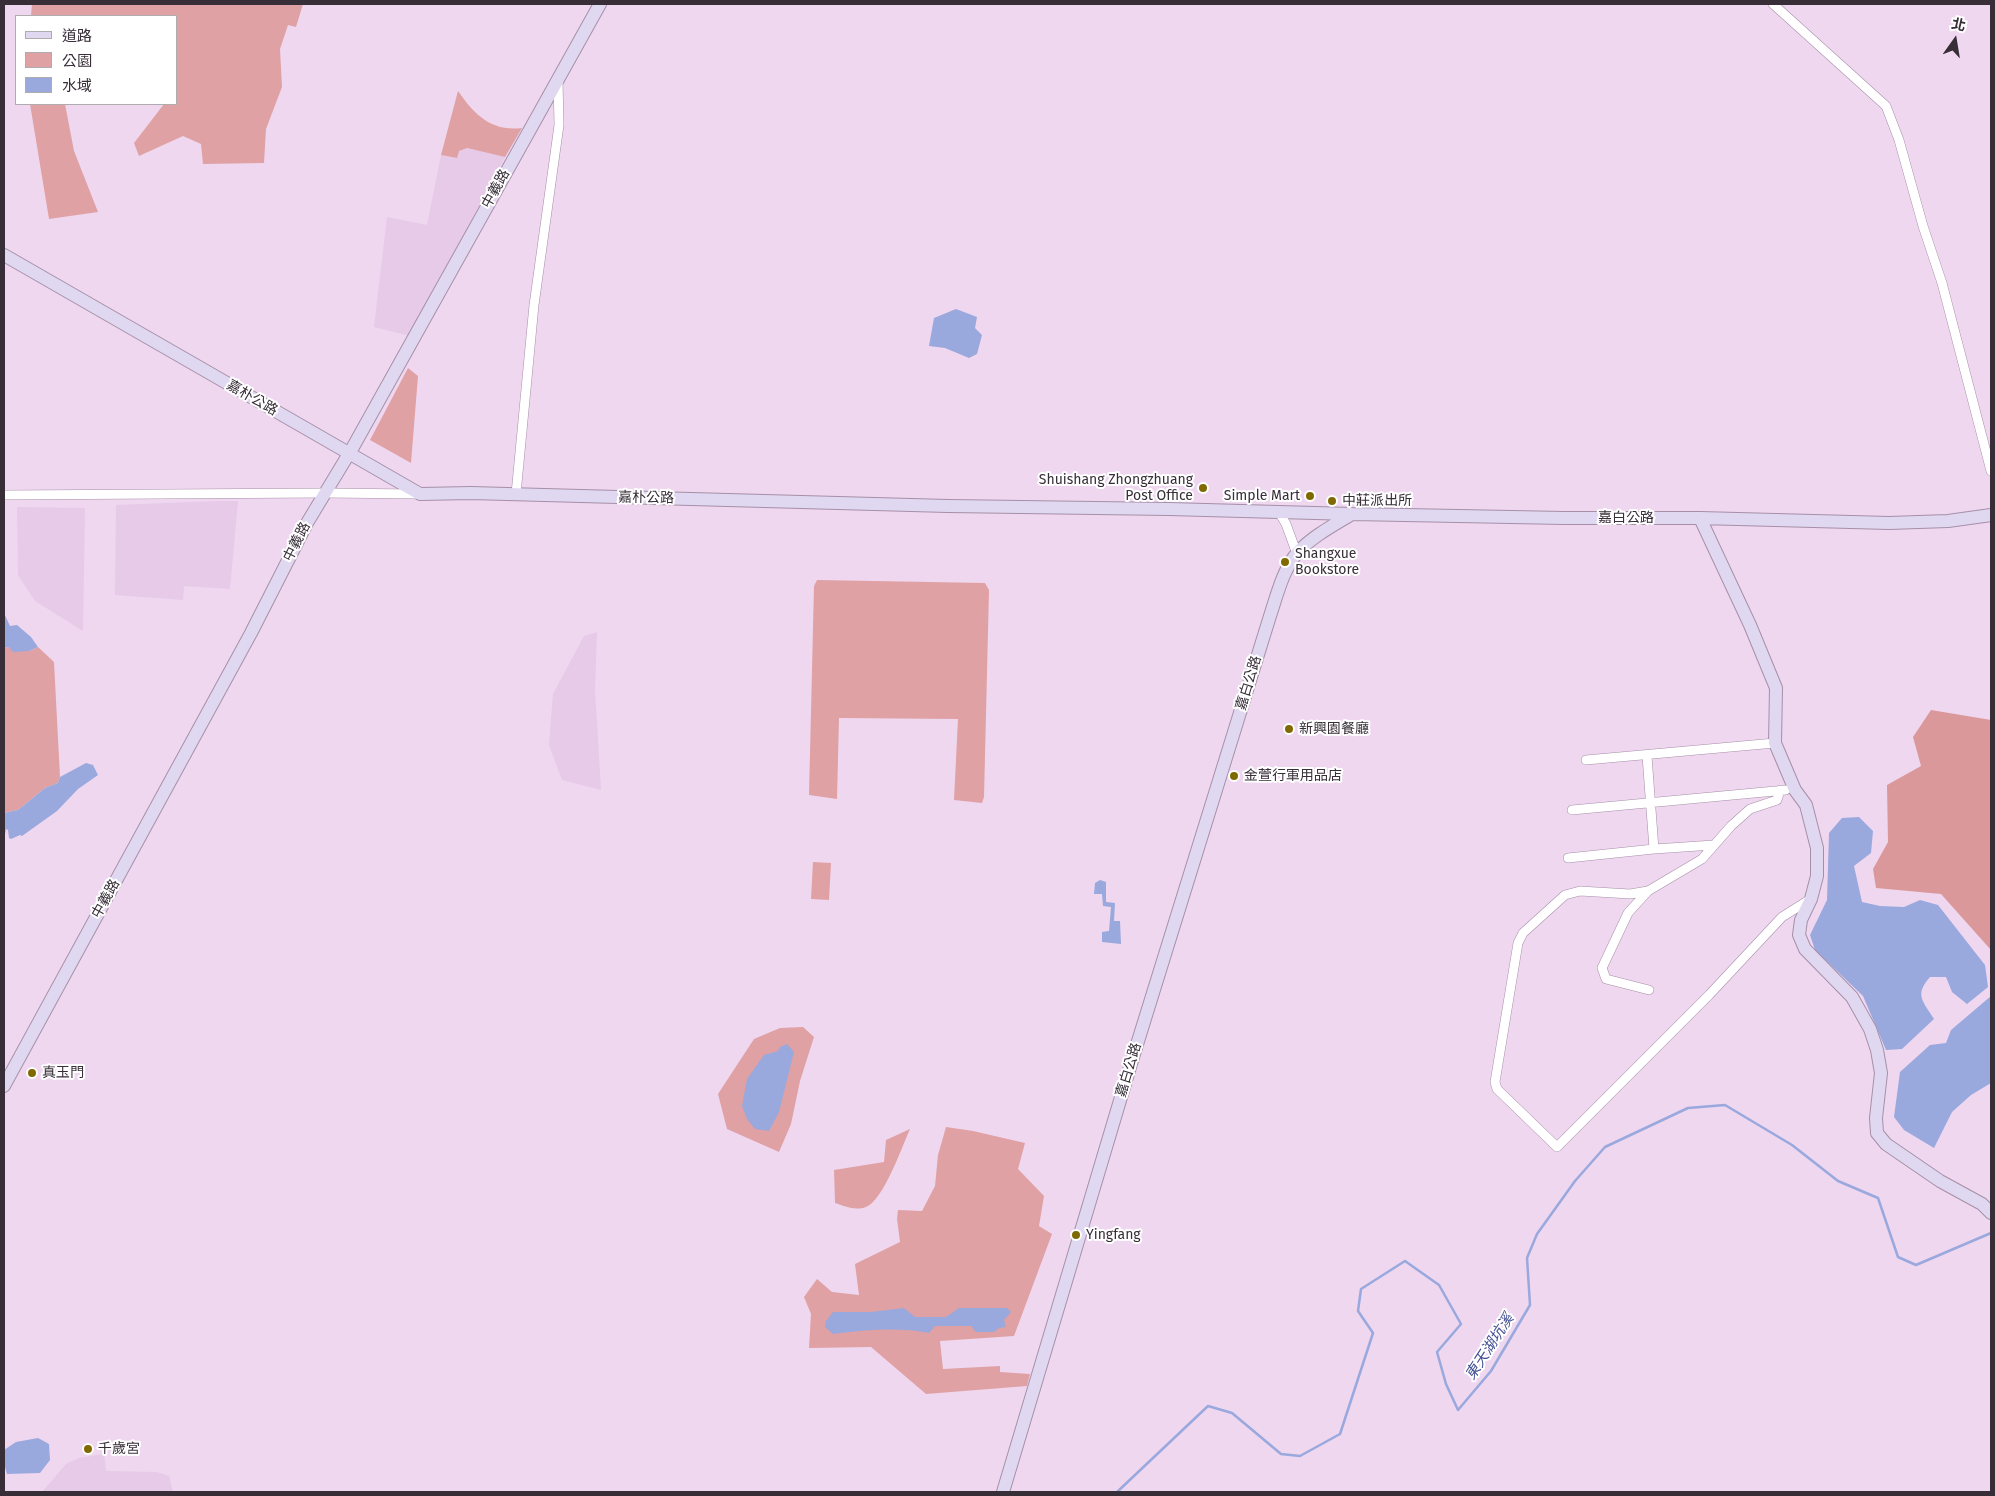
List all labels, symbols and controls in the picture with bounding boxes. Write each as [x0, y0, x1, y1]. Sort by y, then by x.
legend [15, 15, 178, 105]
north arrow [1930, 15, 1980, 65]
text: 北 [1950, 15, 1967, 35]
text: 道路 [62, 27, 92, 45]
text: 公園 [62, 52, 92, 70]
text: 水域 [62, 77, 92, 95]
street label: 中義路 [478, 167, 514, 211]
street label: 嘉朴公路 [224, 377, 280, 419]
place label: Shuishang Zhongzhuang Post Office [1039, 472, 1193, 504]
marker: Shuishang Zhongzhuang Post Office [1197, 482, 1209, 494]
place label: Simple Mart [1224, 488, 1300, 504]
street label: 嘉朴公路 [618, 489, 674, 507]
marker: Simple Mart [1304, 490, 1316, 502]
place label: 中莊派出所 [1342, 493, 1412, 509]
marker: 中莊派出所 [1326, 495, 1338, 507]
street label: 嘉白公路 [1598, 510, 1654, 526]
street label: 中義路 [280, 519, 314, 565]
place label: Shangxue Bookstore [1295, 546, 1359, 578]
marker: Shangxue Bookstore [1279, 556, 1291, 568]
street label: 嘉白公路 [1233, 654, 1265, 712]
place label: 新興園餐廳 [1299, 721, 1369, 737]
marker: 新興園餐廳 [1283, 723, 1295, 735]
place label: 金萱行軍用品店 [1244, 768, 1342, 784]
marker: 金萱行軍用品店 [1228, 770, 1240, 782]
street label: 中義路 [88, 877, 124, 921]
street label: 嘉白公路 [1113, 1041, 1145, 1099]
place label: 真玉門 [42, 1065, 84, 1081]
marker: 真玉門 [26, 1067, 38, 1079]
place label: Yingfang [1086, 1227, 1141, 1243]
marker: Yingfang [1070, 1229, 1082, 1241]
water label: 東天湖坑溪 [1462, 1311, 1518, 1383]
place label: 千歲宮 [98, 1441, 140, 1457]
marker: 千歲宮 [82, 1443, 94, 1455]

